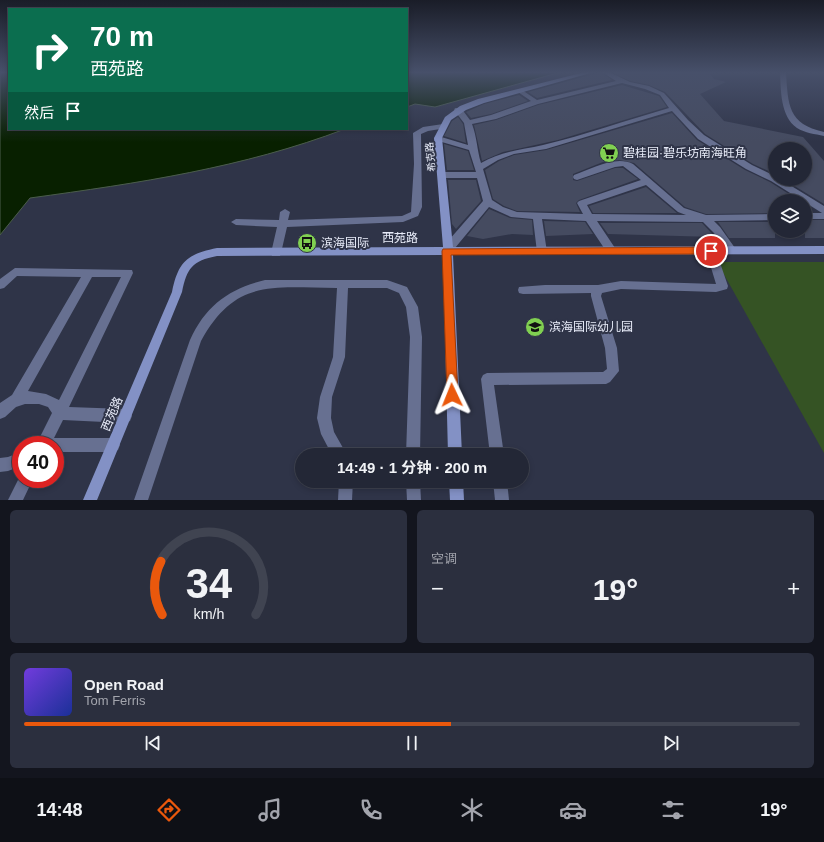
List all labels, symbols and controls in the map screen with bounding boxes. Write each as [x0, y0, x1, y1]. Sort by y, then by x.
text: 70 m [90, 21, 154, 52]
icon: right [24, 24, 76, 76]
text: 西苑路 [90, 59, 144, 79]
icon: arrive [62, 100, 84, 122]
text: 然后 [24, 104, 54, 121]
street label: 希克路 [424, 142, 437, 172]
supermarket icon: 碧桂园·碧乐坊南海旺角 [598, 142, 620, 164]
map controls [768, 142, 812, 238]
button: sound [768, 142, 812, 186]
place label: 碧桂园·碧乐坊南海旺角 [623, 146, 747, 160]
button: layers [768, 194, 812, 238]
street label: 西苑路 [382, 231, 418, 245]
bus stop icon: 滨海国际 [296, 232, 318, 254]
pin [694, 234, 728, 268]
place label: 滨海国际 [321, 236, 369, 250]
icon: arrive [700, 240, 722, 262]
school or university icon: 滨海国际幼儿园 [524, 316, 546, 338]
place label: 滨海国际幼儿园 [549, 320, 633, 334]
position arrow [431, 374, 473, 416]
street label: 西苑路 [99, 395, 125, 433]
speed limit sign: 40 [12, 436, 64, 488]
text: 14:49 · 1 分钟 · 200 m [337, 459, 487, 476]
text: 空调 [431, 551, 457, 566]
text: 34 [185, 559, 232, 606]
text: 19° [593, 573, 638, 606]
text: − [431, 576, 444, 601]
text: + [787, 576, 800, 601]
text: km/h [193, 605, 224, 621]
text: Open Road [84, 676, 164, 693]
text: Tom Ferris [84, 693, 145, 708]
icon: previous [142, 732, 164, 754]
icon: pause [401, 732, 423, 754]
icon: next [660, 732, 682, 754]
icon: directions [155, 796, 183, 824]
icon: music [256, 796, 284, 824]
icon: phone [357, 796, 385, 824]
icon: climate [458, 796, 486, 824]
icon: car [559, 796, 587, 824]
icon: filters [659, 796, 687, 824]
text: 14:48 [36, 800, 82, 820]
text: 19° [760, 800, 787, 820]

